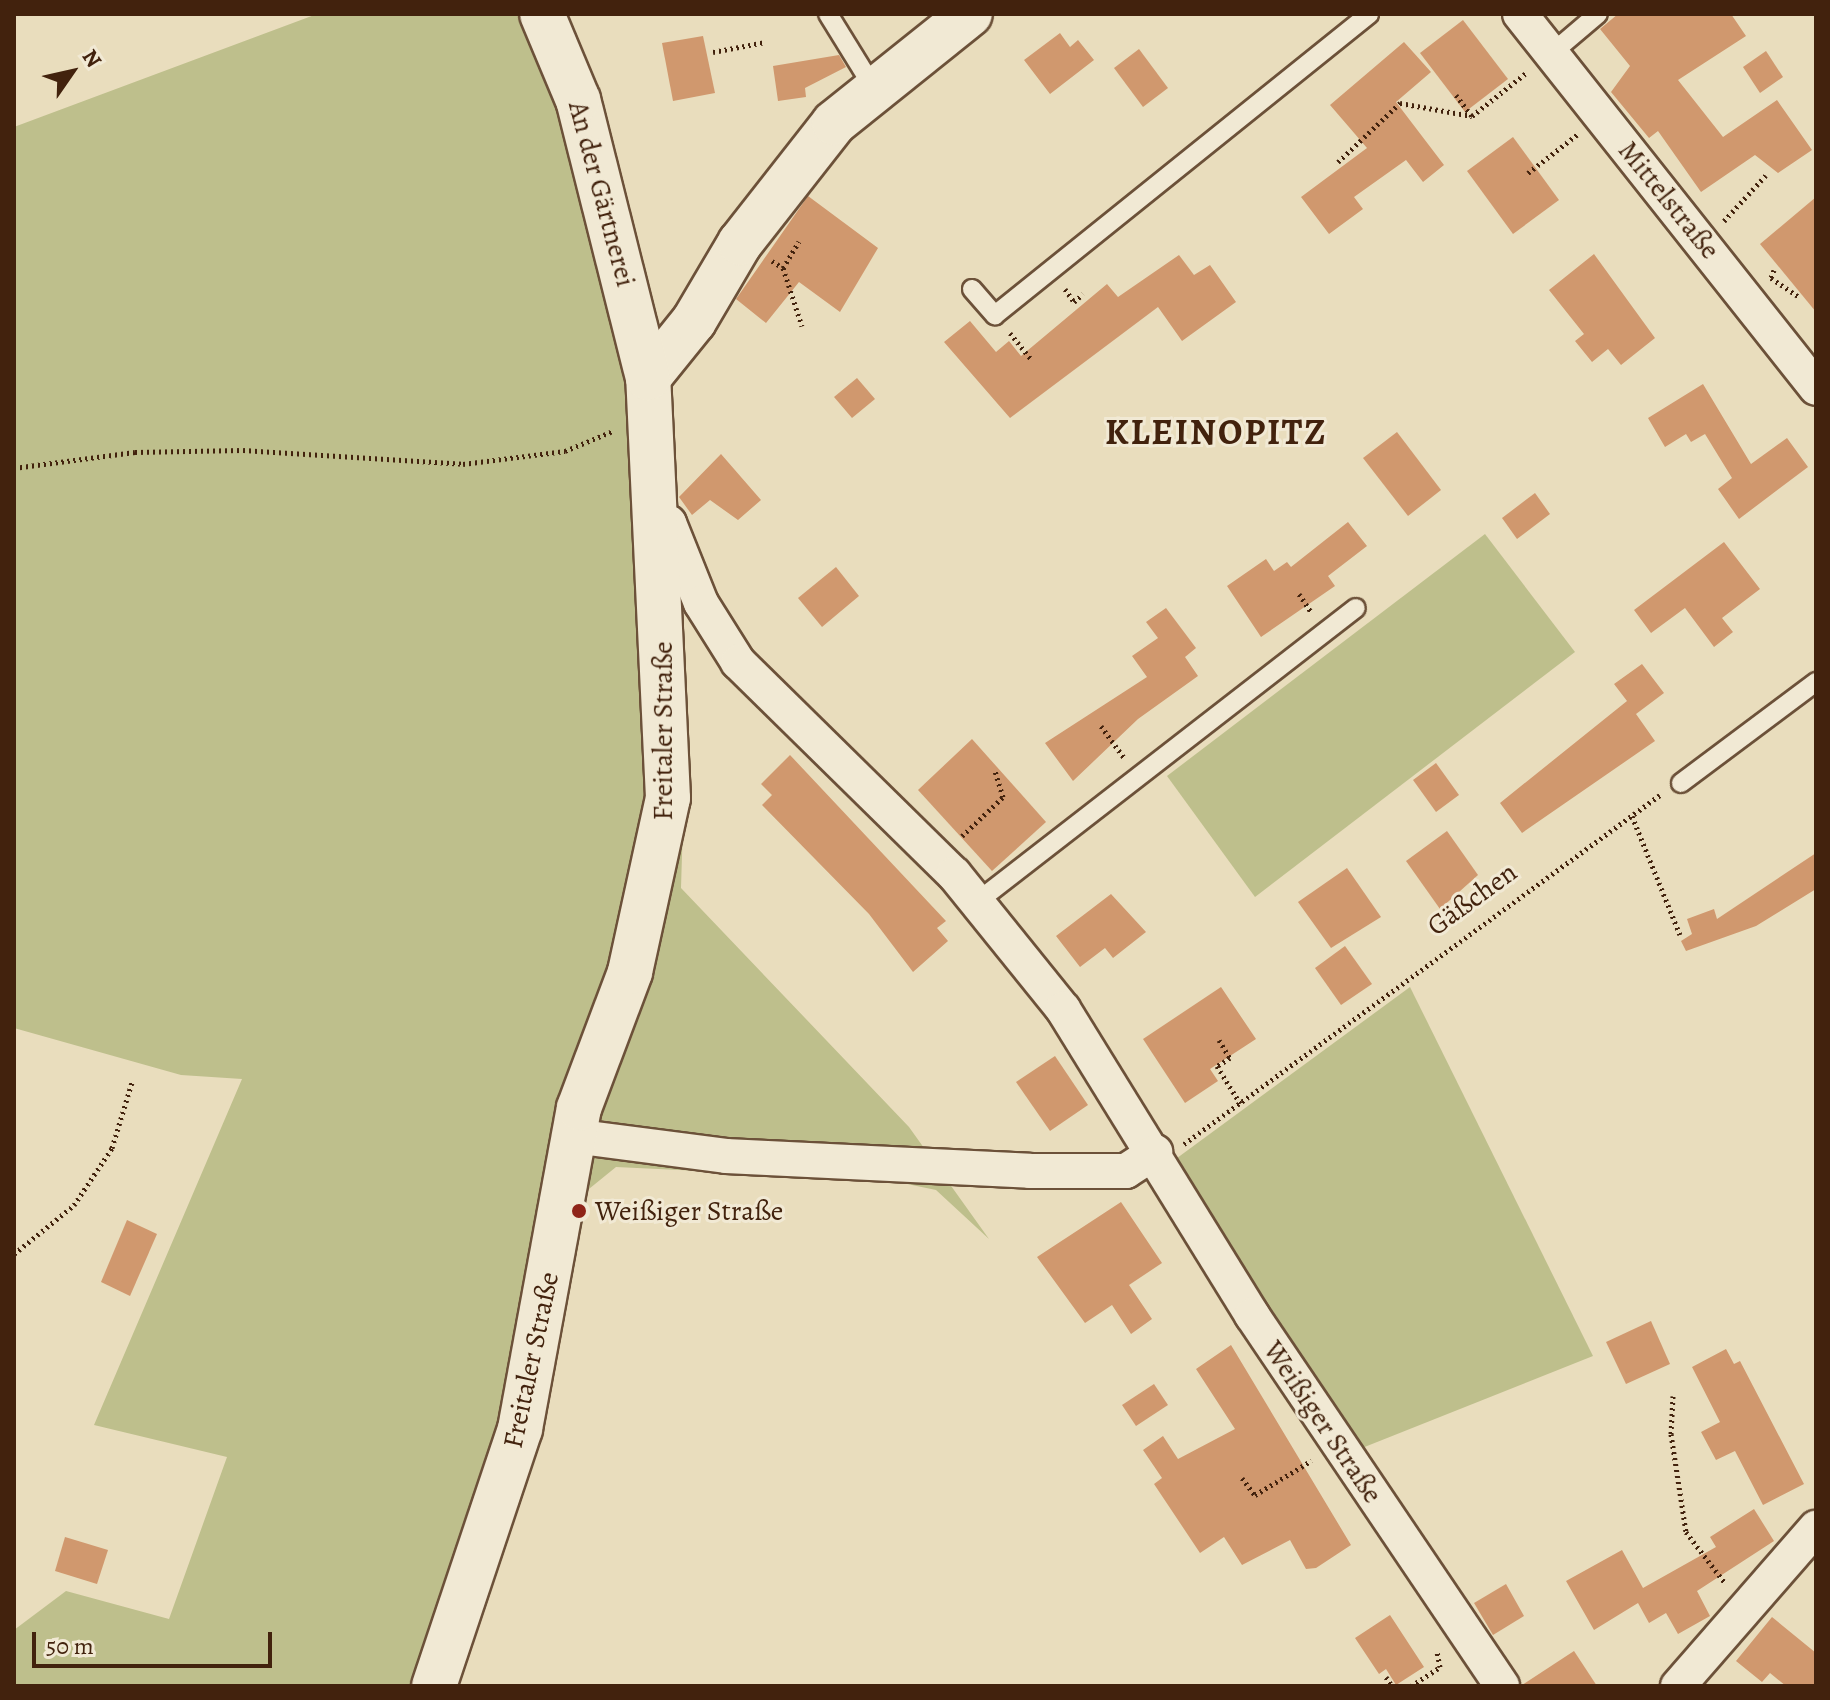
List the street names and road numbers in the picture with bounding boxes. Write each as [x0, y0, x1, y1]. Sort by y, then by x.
street label: An der Gärtnerei [561, 98, 643, 290]
street label: Mittelstraße [1611, 134, 1727, 266]
street label: Freitaler Straße [646, 641, 680, 821]
street label: Gäßchen [1421, 855, 1523, 943]
street label: Freitaler Straße [496, 1269, 566, 1451]
street label: Weißiger Straße [1256, 1335, 1390, 1509]

